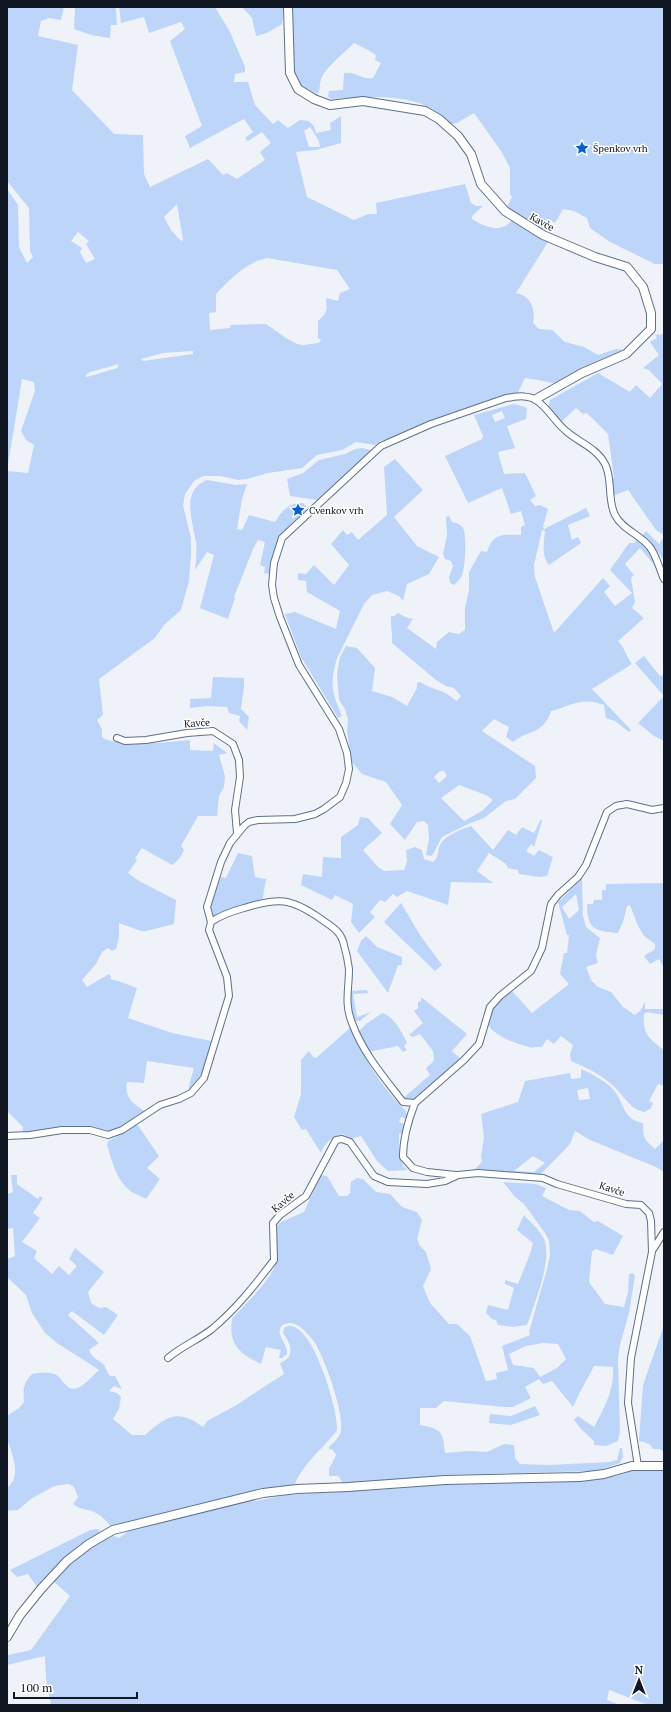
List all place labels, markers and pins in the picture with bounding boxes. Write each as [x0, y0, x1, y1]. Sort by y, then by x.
place icon: Špenkov vrh [574, 140, 590, 156]
place label: Špenkov vrh [593, 142, 648, 155]
place icon: Cvenkov vrh [290, 502, 306, 518]
place label: Cvenkov vrh [309, 504, 364, 517]

